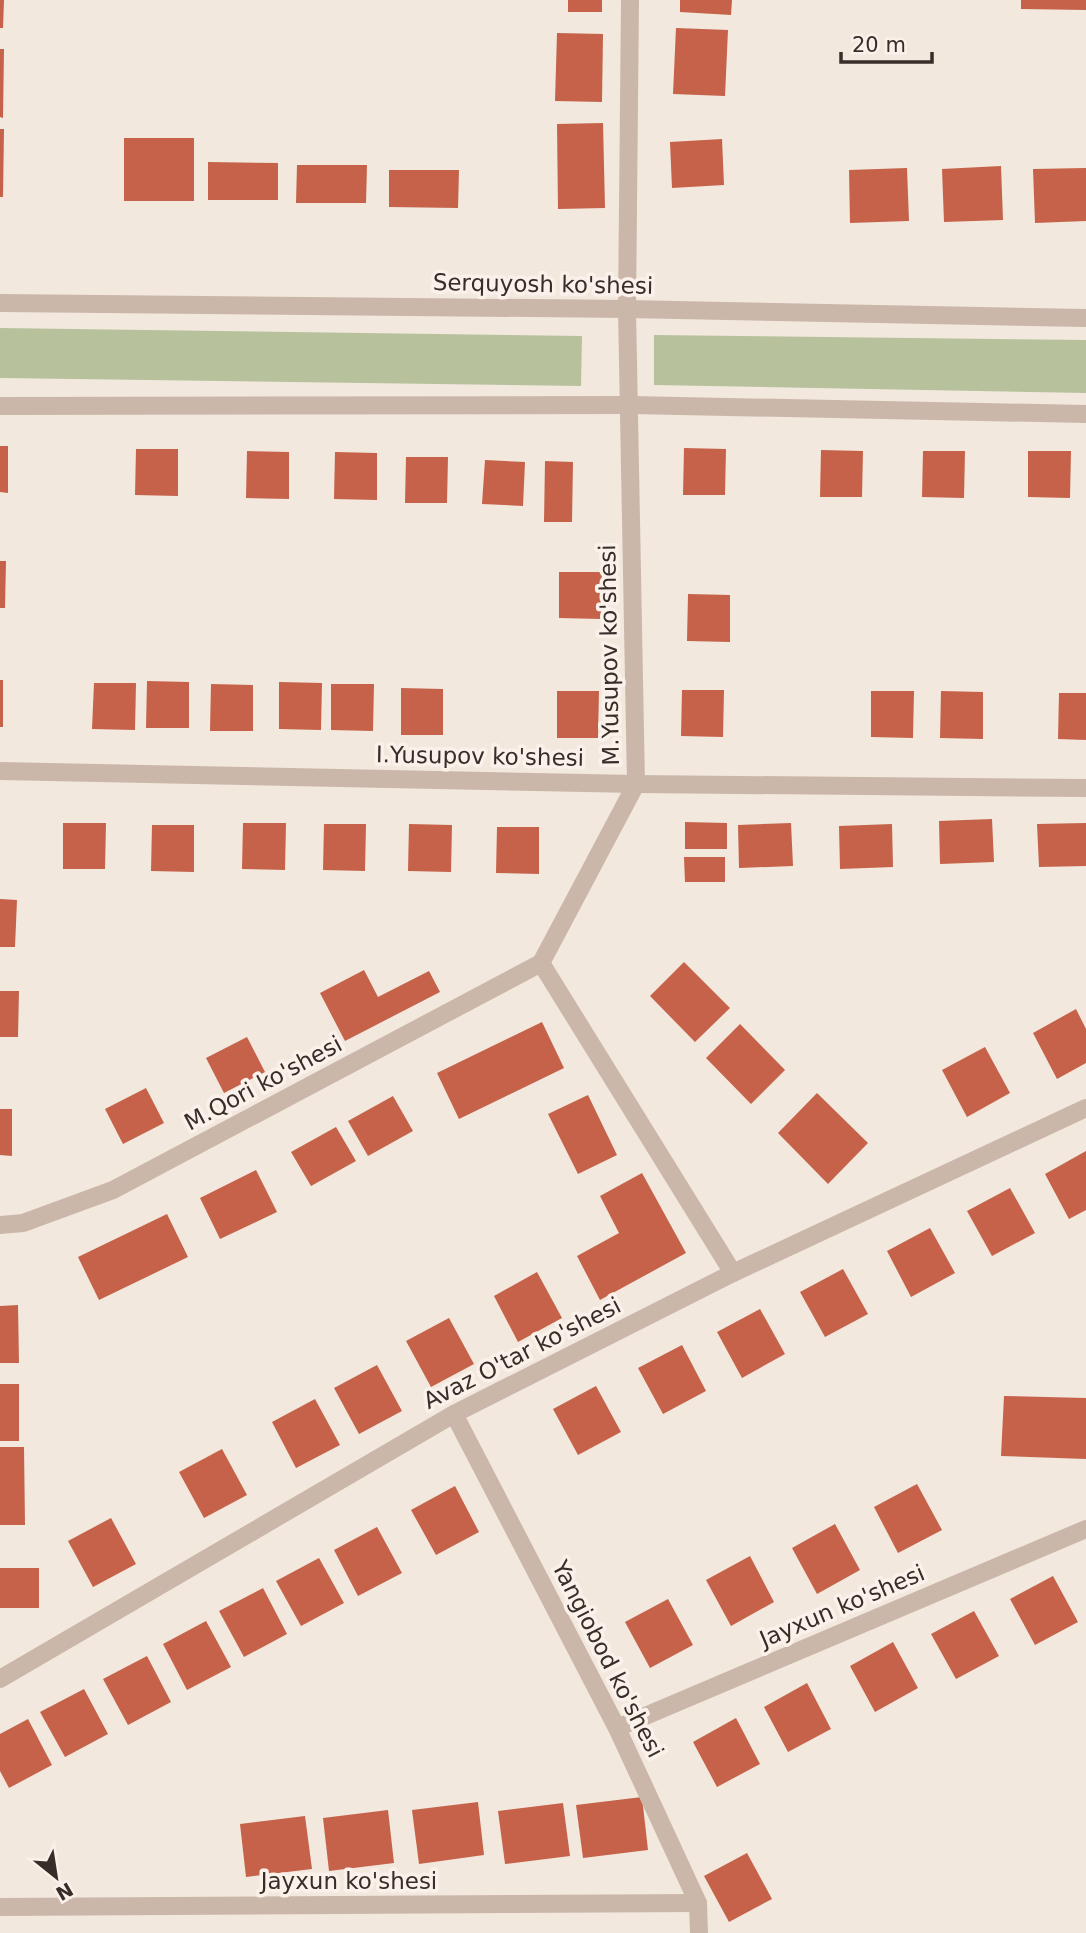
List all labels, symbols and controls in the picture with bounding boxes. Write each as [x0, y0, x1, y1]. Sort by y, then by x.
scale bar [841, 21, 932, 65]
text: 20 m [852, 33, 906, 57]
street label: Serquyosh ko'shesi [433, 269, 653, 299]
street label: M.Yusupov ko'shesi [594, 544, 624, 766]
street label: I.Yusupov ko'shesi [376, 741, 584, 771]
street label: M.Qori ko'shesi [180, 1031, 346, 1135]
street label: Avaz O'tar ko'shesi [419, 1292, 625, 1414]
street label: Yangiobod ko'shesi [547, 1555, 669, 1762]
street label: Jayxun ko'shesi [754, 1560, 928, 1653]
north arrow [21, 1842, 91, 1912]
street label: Jayxun ko'shesi [259, 1868, 437, 1894]
text: N [52, 1878, 77, 1905]

